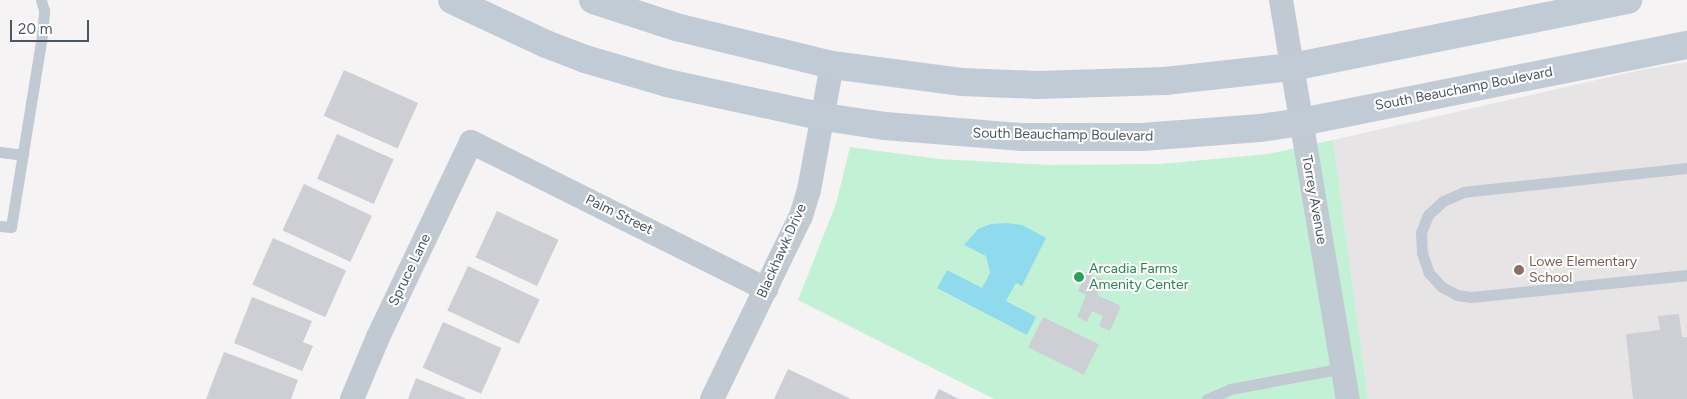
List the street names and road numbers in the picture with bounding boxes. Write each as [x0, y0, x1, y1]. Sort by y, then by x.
street label: South Beauchamp Boulevard [1374, 64, 1554, 114]
street label: South Beauchamp Boulevard [973, 125, 1153, 145]
street label: Torrey Avenue [1298, 154, 1330, 246]
street label: Palm Street [583, 192, 655, 238]
street label: Blackhawk Drive [754, 201, 810, 301]
street label: Spruce Lane [385, 231, 435, 309]

